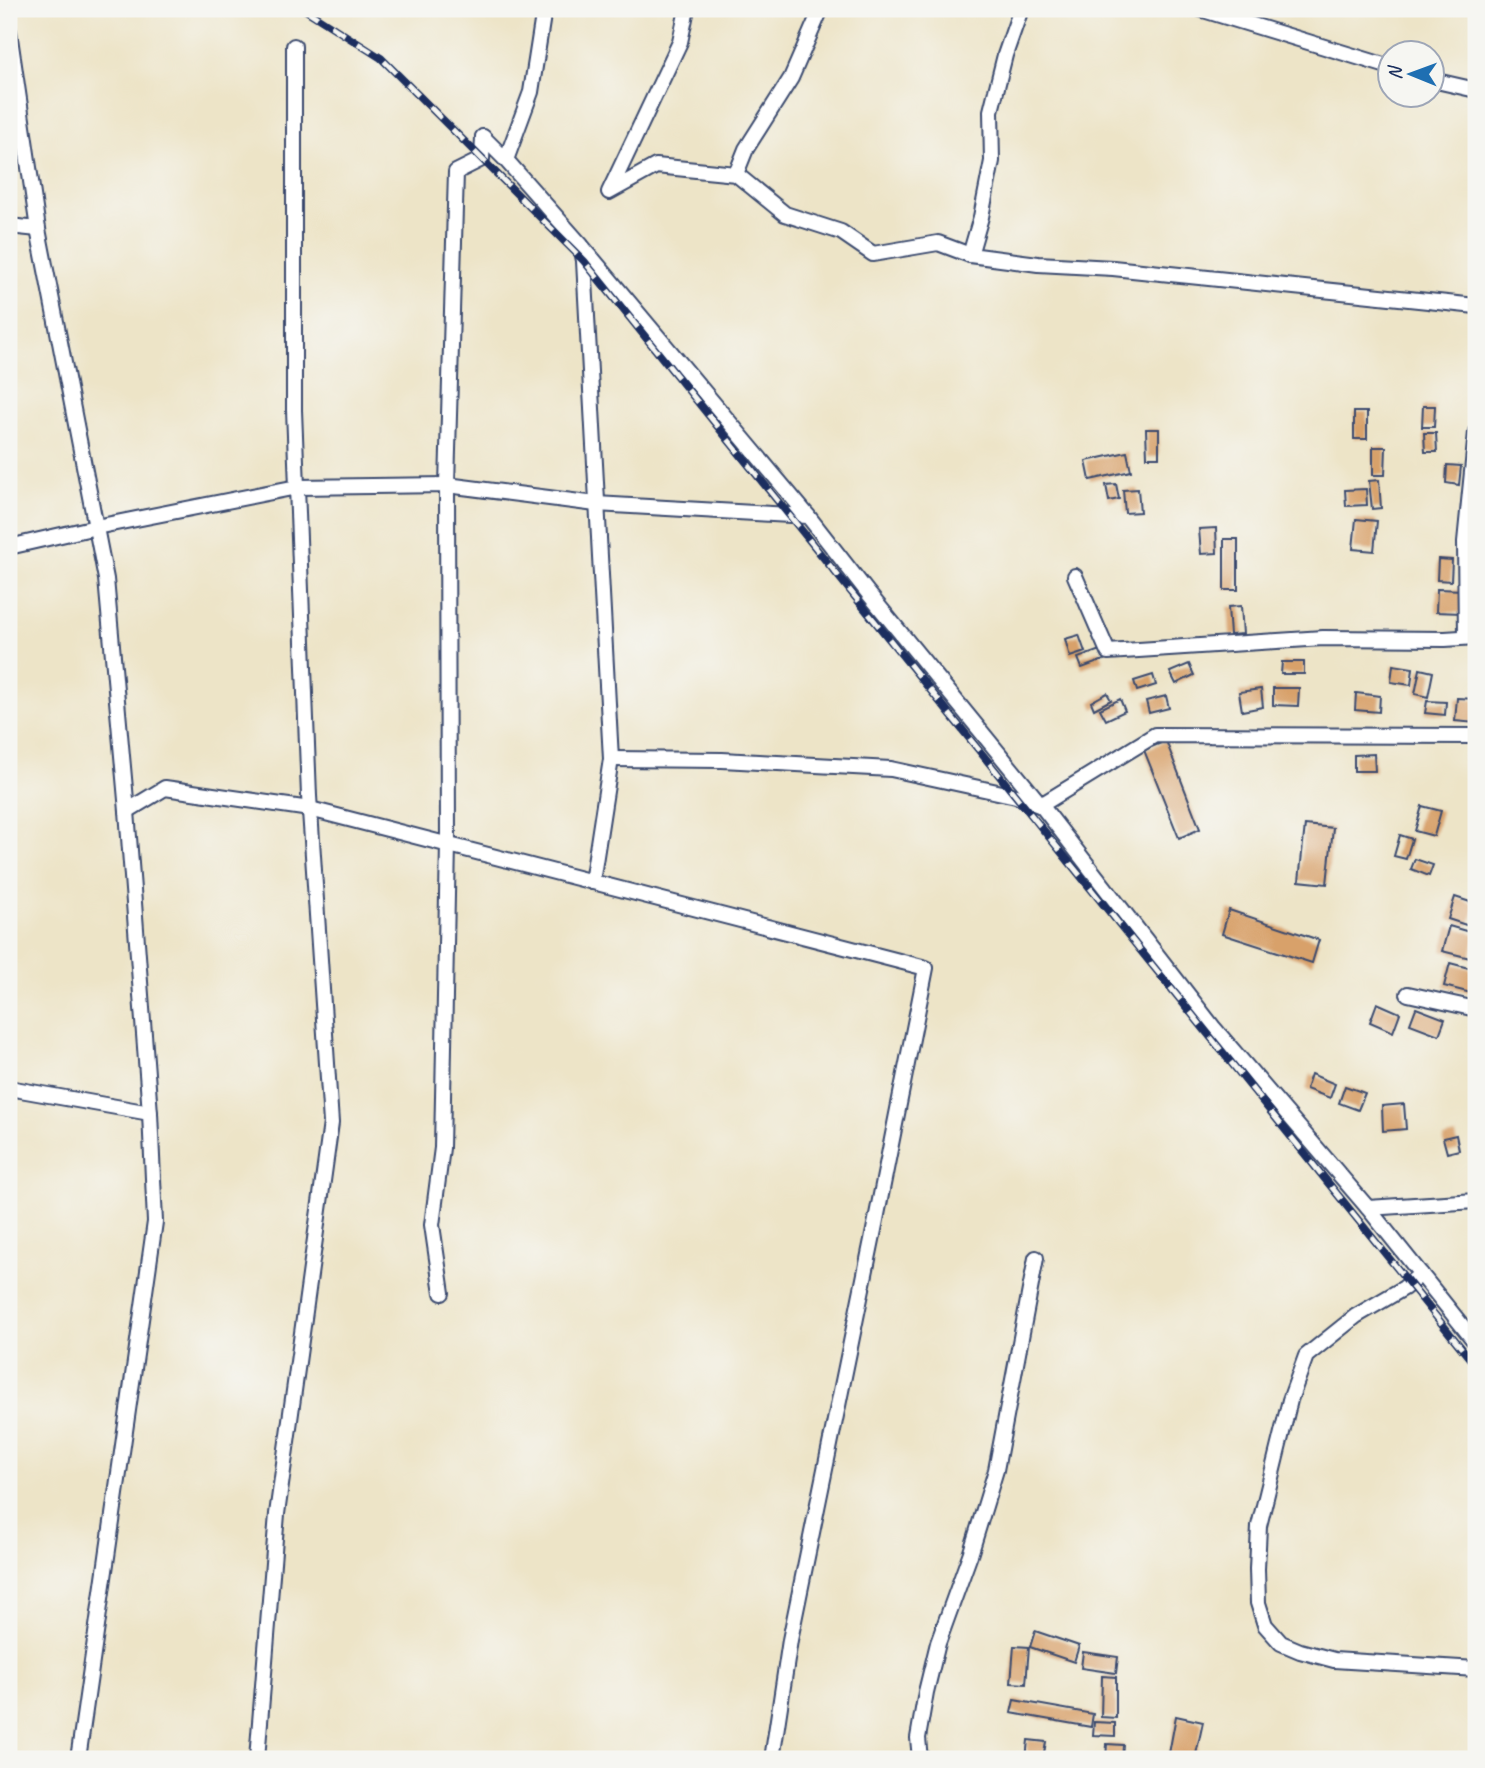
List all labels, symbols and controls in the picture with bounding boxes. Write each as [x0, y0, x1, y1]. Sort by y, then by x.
north arrow [1376, 38, 1446, 108]
text: N [1383, 64, 1407, 80]

